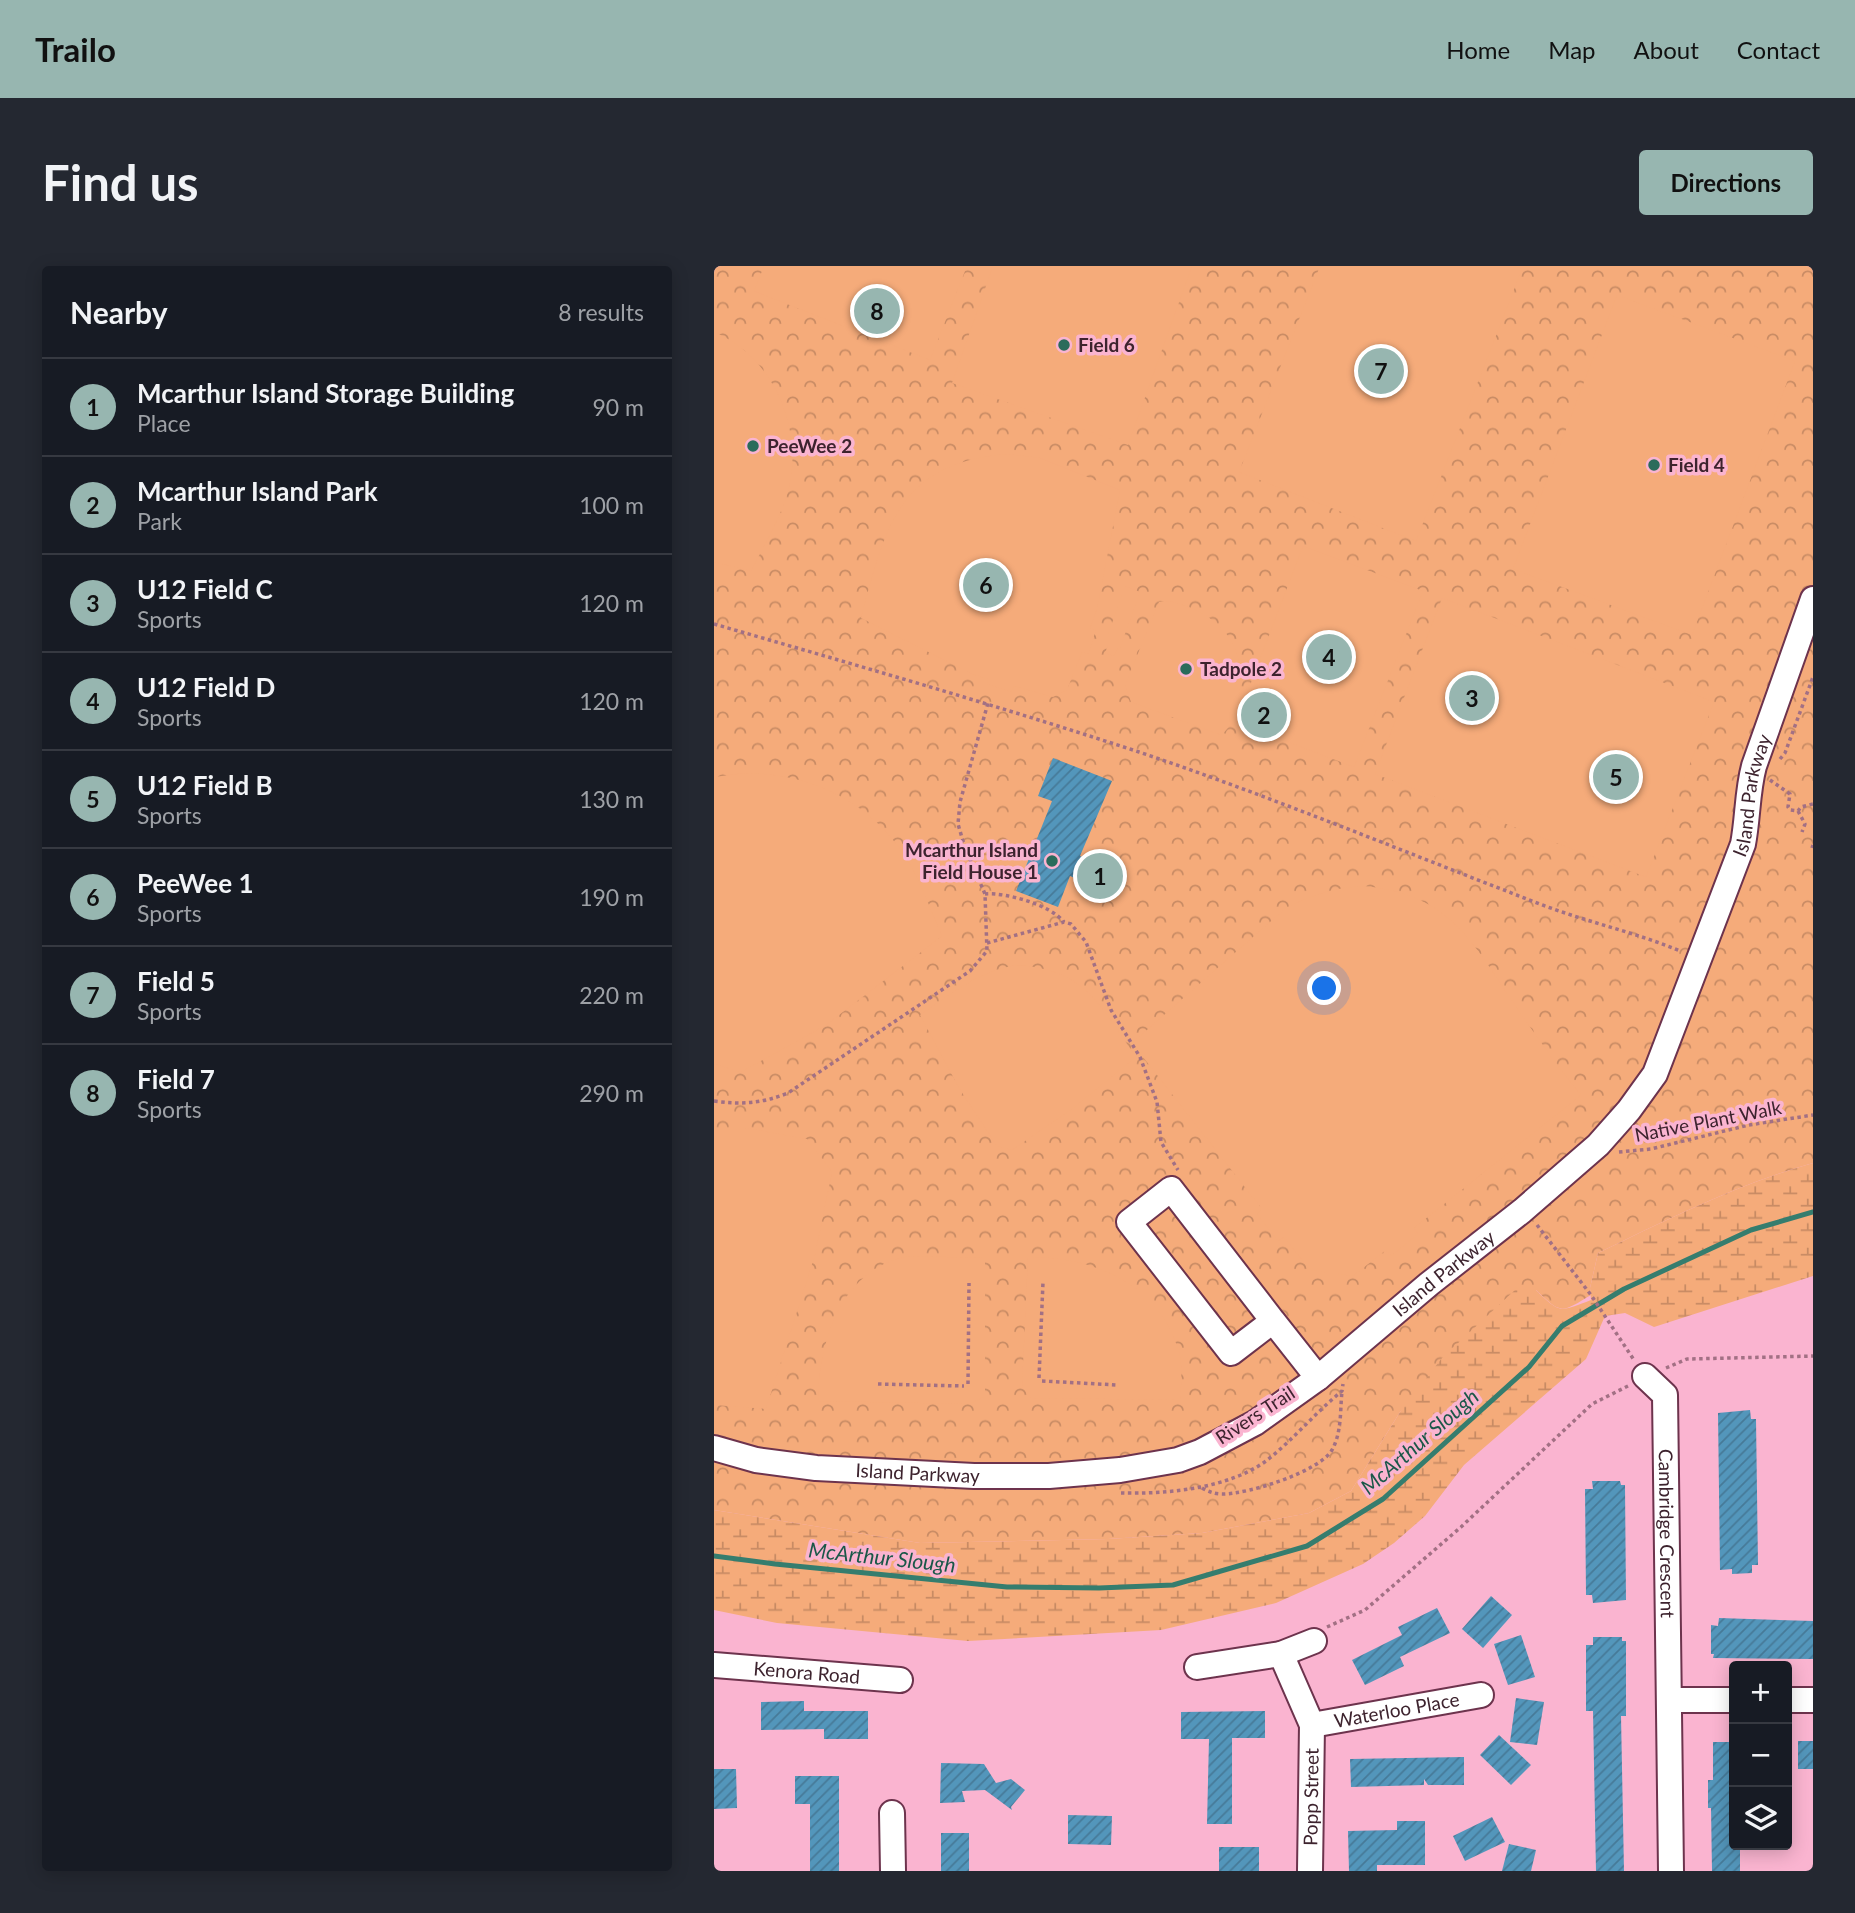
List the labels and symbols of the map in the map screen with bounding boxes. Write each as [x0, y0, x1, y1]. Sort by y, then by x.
pin: 8 [854, 285, 900, 337]
place label: Field 6 [1078, 333, 1135, 356]
marker: Field 6 [1056, 337, 1072, 353]
pin: 7 [1358, 345, 1404, 397]
place label: PeeWee 2 [767, 434, 852, 457]
marker: PeeWee 2 [745, 438, 761, 454]
place label: Field 4 [1668, 453, 1725, 476]
marker: Field 4 [1646, 457, 1662, 473]
pin: 6 [963, 559, 1009, 611]
pin: 4 [1306, 631, 1352, 683]
place label: Tadpole 2 [1200, 657, 1282, 680]
marker: Tadpole 2 [1178, 661, 1194, 677]
pin: 3 [1449, 672, 1495, 724]
pin: 2 [1241, 689, 1287, 741]
street label: Island Parkway [1727, 731, 1775, 860]
pin: 5 [1593, 751, 1639, 803]
place label: Mcarthur Island Field House 1 [905, 838, 1038, 883]
pin: 1 [1077, 850, 1123, 902]
marker: Mcarthur Island Field House 1 [1044, 853, 1060, 869]
your location [1307, 971, 1341, 1005]
street label: Native Plant Walk [1633, 1095, 1784, 1146]
street label: Island Parkway [1388, 1225, 1499, 1321]
street label: Rivers Trail [1211, 1381, 1299, 1449]
water label: McArthur Slough [1355, 1383, 1483, 1499]
street label: Cambridge Crescent [1655, 1449, 1680, 1618]
street label: Island Parkway [855, 1458, 980, 1487]
water label: McArthur Slough [807, 1536, 957, 1577]
street label: Kenora Road [753, 1656, 861, 1688]
street label: Waterloo Place [1332, 1687, 1461, 1732]
street label: Popp Street [1298, 1748, 1323, 1846]

